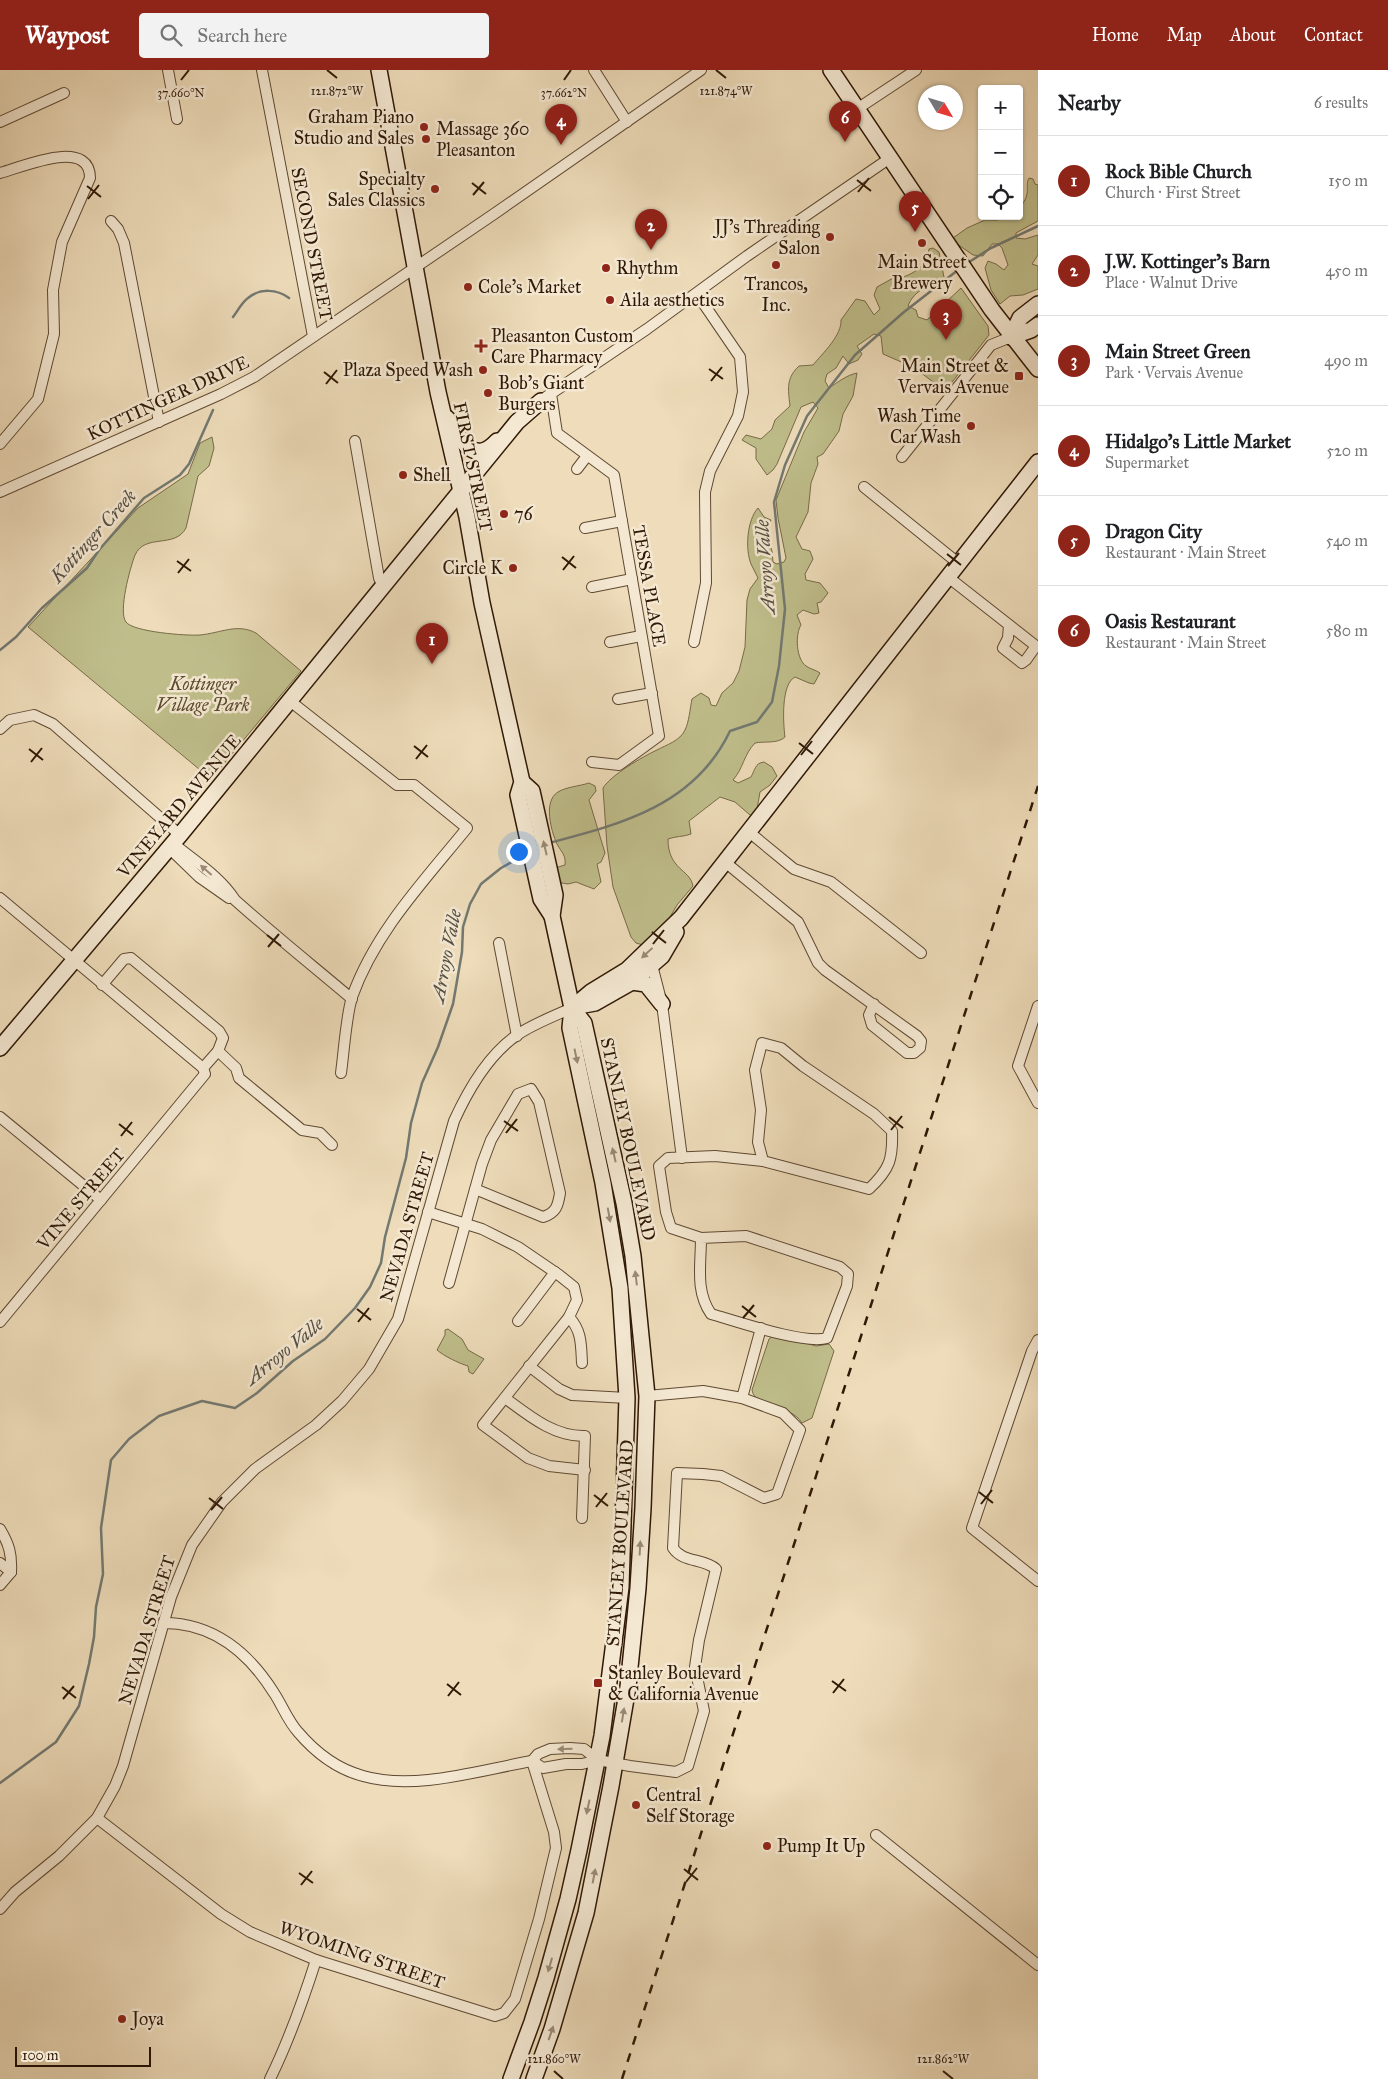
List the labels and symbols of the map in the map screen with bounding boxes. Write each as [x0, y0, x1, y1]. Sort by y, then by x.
text: 121.872°W [311, 84, 364, 98]
text: 121.874°W [700, 84, 753, 98]
north arrow [918, 85, 963, 130]
text: 37.660°N [157, 86, 205, 100]
text: 37.662°N [541, 86, 587, 100]
pin: 6 [829, 101, 861, 142]
pin: 4 [545, 104, 577, 145]
place label: Graham Piano Studio and Sales [294, 106, 414, 149]
place label: Massage 360 Pleasanton [436, 118, 530, 161]
marker: Graham Piano Studio and Sales [418, 121, 430, 133]
marker: Massage 360 Pleasanton [420, 133, 432, 145]
street label: SECOND STREET [286, 165, 338, 323]
place label: Specialty Sales Classics [327, 168, 426, 211]
marker: Specialty Sales Classics [429, 183, 441, 195]
pin: 5 [899, 191, 931, 232]
pin: 2 [635, 209, 667, 250]
place label: JJ’s Threading Salon [712, 216, 821, 259]
marker: JJ’s Threading Salon [824, 231, 836, 243]
marker: Main Street Brewery [916, 237, 928, 249]
place label: Main Street Brewery [877, 251, 967, 294]
place label: Rhythm [616, 257, 678, 279]
marker: Trancos, Inc. [770, 259, 782, 271]
marker: Rhythm [600, 262, 612, 274]
place label: Trancos, Inc. [744, 273, 808, 316]
place label: Cole's Market [478, 276, 582, 298]
marker: Cole's Market [462, 281, 474, 293]
place label: Aila aesthetics [619, 289, 724, 311]
marker: Aila aesthetics [604, 294, 616, 306]
pin: 3 [930, 299, 962, 340]
place label: Pleasanton Custom Care Pharmacy [491, 325, 633, 368]
marker: Pleasanton Custom Care Pharmacy [475, 340, 487, 352]
street label: KOTTINGER DRIVE [84, 351, 253, 445]
place label: Main Street & Vervais Avenue [897, 355, 1009, 398]
place label: Plaza Speed Wash [343, 359, 473, 381]
marker: Plaza Speed Wash [477, 364, 489, 376]
marker: Main Street & Vervais Avenue [1013, 370, 1025, 382]
place label: Bob's Giant Burgers [498, 372, 585, 416]
marker: Bob's Giant Burgers [482, 387, 494, 399]
street label: FIRST STREET [448, 400, 498, 534]
place label: Wash Time Car Wash [877, 405, 961, 448]
marker: Wash Time Car Wash [965, 420, 977, 432]
place label: Shell [413, 464, 451, 486]
marker: Shell [397, 469, 409, 481]
water label: Kottinger Creek [45, 484, 141, 588]
place label: 76 [514, 503, 534, 525]
marker: 76 [498, 508, 510, 520]
water label: Arroyo Valle [750, 518, 780, 617]
street label: TESSA PLACE [627, 524, 671, 649]
place label: Circle K [443, 557, 504, 579]
marker: Circle K [507, 562, 519, 574]
pin: 1 [416, 623, 448, 664]
park label: Kottinger Village Park [156, 673, 250, 716]
street label: VINEYARD AVENUE [112, 730, 246, 883]
your location [506, 839, 532, 865]
one-way arrow [540, 839, 548, 855]
one-way arrow [200, 864, 213, 875]
water label: Arroyo Valle [425, 907, 466, 1006]
one-way arrow [641, 947, 653, 959]
street label: STANLEY BOULEVARD [596, 1035, 660, 1243]
one-way arrow [572, 1048, 580, 1064]
street label: VINE STREET [32, 1144, 130, 1255]
one-way arrow [610, 1148, 618, 1163]
street label: NEVADA STREET [375, 1150, 439, 1304]
one-way arrow [605, 1207, 613, 1223]
one-way arrow [632, 1269, 640, 1285]
water label: Arroyo Valle [239, 1312, 329, 1391]
street label: STANLEY BOULEVARD [602, 1439, 638, 1647]
one-way arrow [637, 1540, 645, 1556]
street label: NEVADA STREET [114, 1553, 180, 1707]
place label: Stanley Boulevard & California Avenue [608, 1662, 759, 1705]
marker: Stanley Boulevard & California Avenue [592, 1677, 604, 1689]
one-way arrow [620, 1707, 628, 1723]
one-way arrow [556, 1745, 572, 1753]
place label: Central Self Storage [646, 1784, 735, 1828]
marker: Central Self Storage [630, 1799, 642, 1811]
one-way arrow [584, 1800, 592, 1815]
place label: Pump It Up [777, 1835, 865, 1857]
marker: Pump It Up [761, 1840, 773, 1852]
one-way arrow [590, 1868, 598, 1884]
street label: WYOMING STREET [276, 1916, 448, 1994]
one-way arrow [545, 1958, 553, 1973]
place label: Joya [130, 2008, 164, 2031]
marker: Joya [116, 2013, 128, 2025]
one-way arrow [547, 2025, 555, 2040]
scale bar [15, 2044, 151, 2067]
text: 121.860°W [527, 2052, 581, 2066]
text: 121.862°W [917, 2052, 970, 2066]

